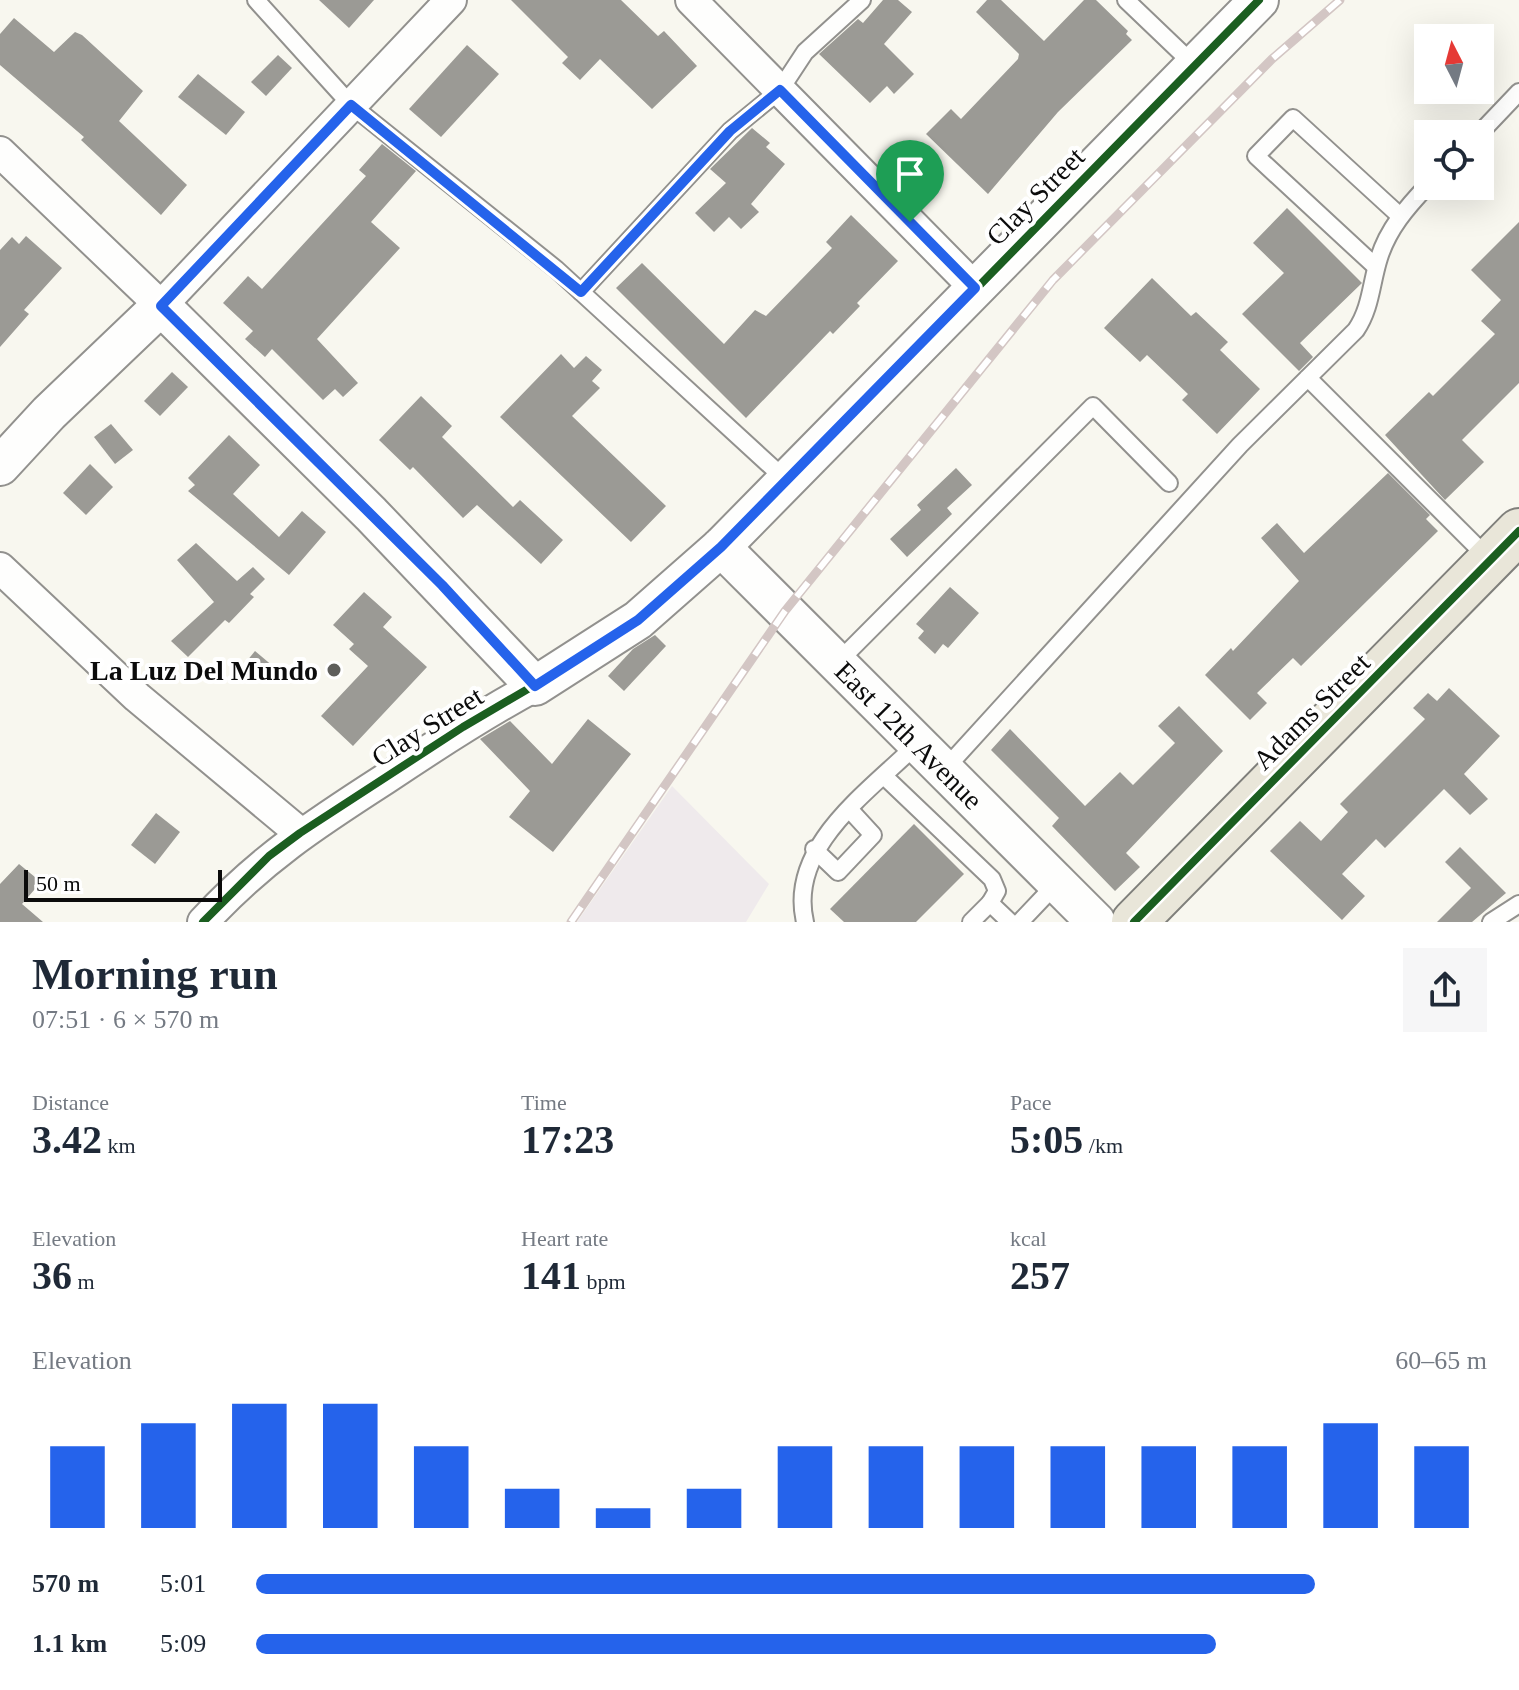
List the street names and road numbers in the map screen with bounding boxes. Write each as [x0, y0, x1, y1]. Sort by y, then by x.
street label: Clay Street [980, 141, 1091, 252]
street label: Adams Street [1247, 647, 1376, 776]
street label: East 12th Avenue [829, 655, 989, 816]
street label: Clay Street [366, 680, 489, 773]

